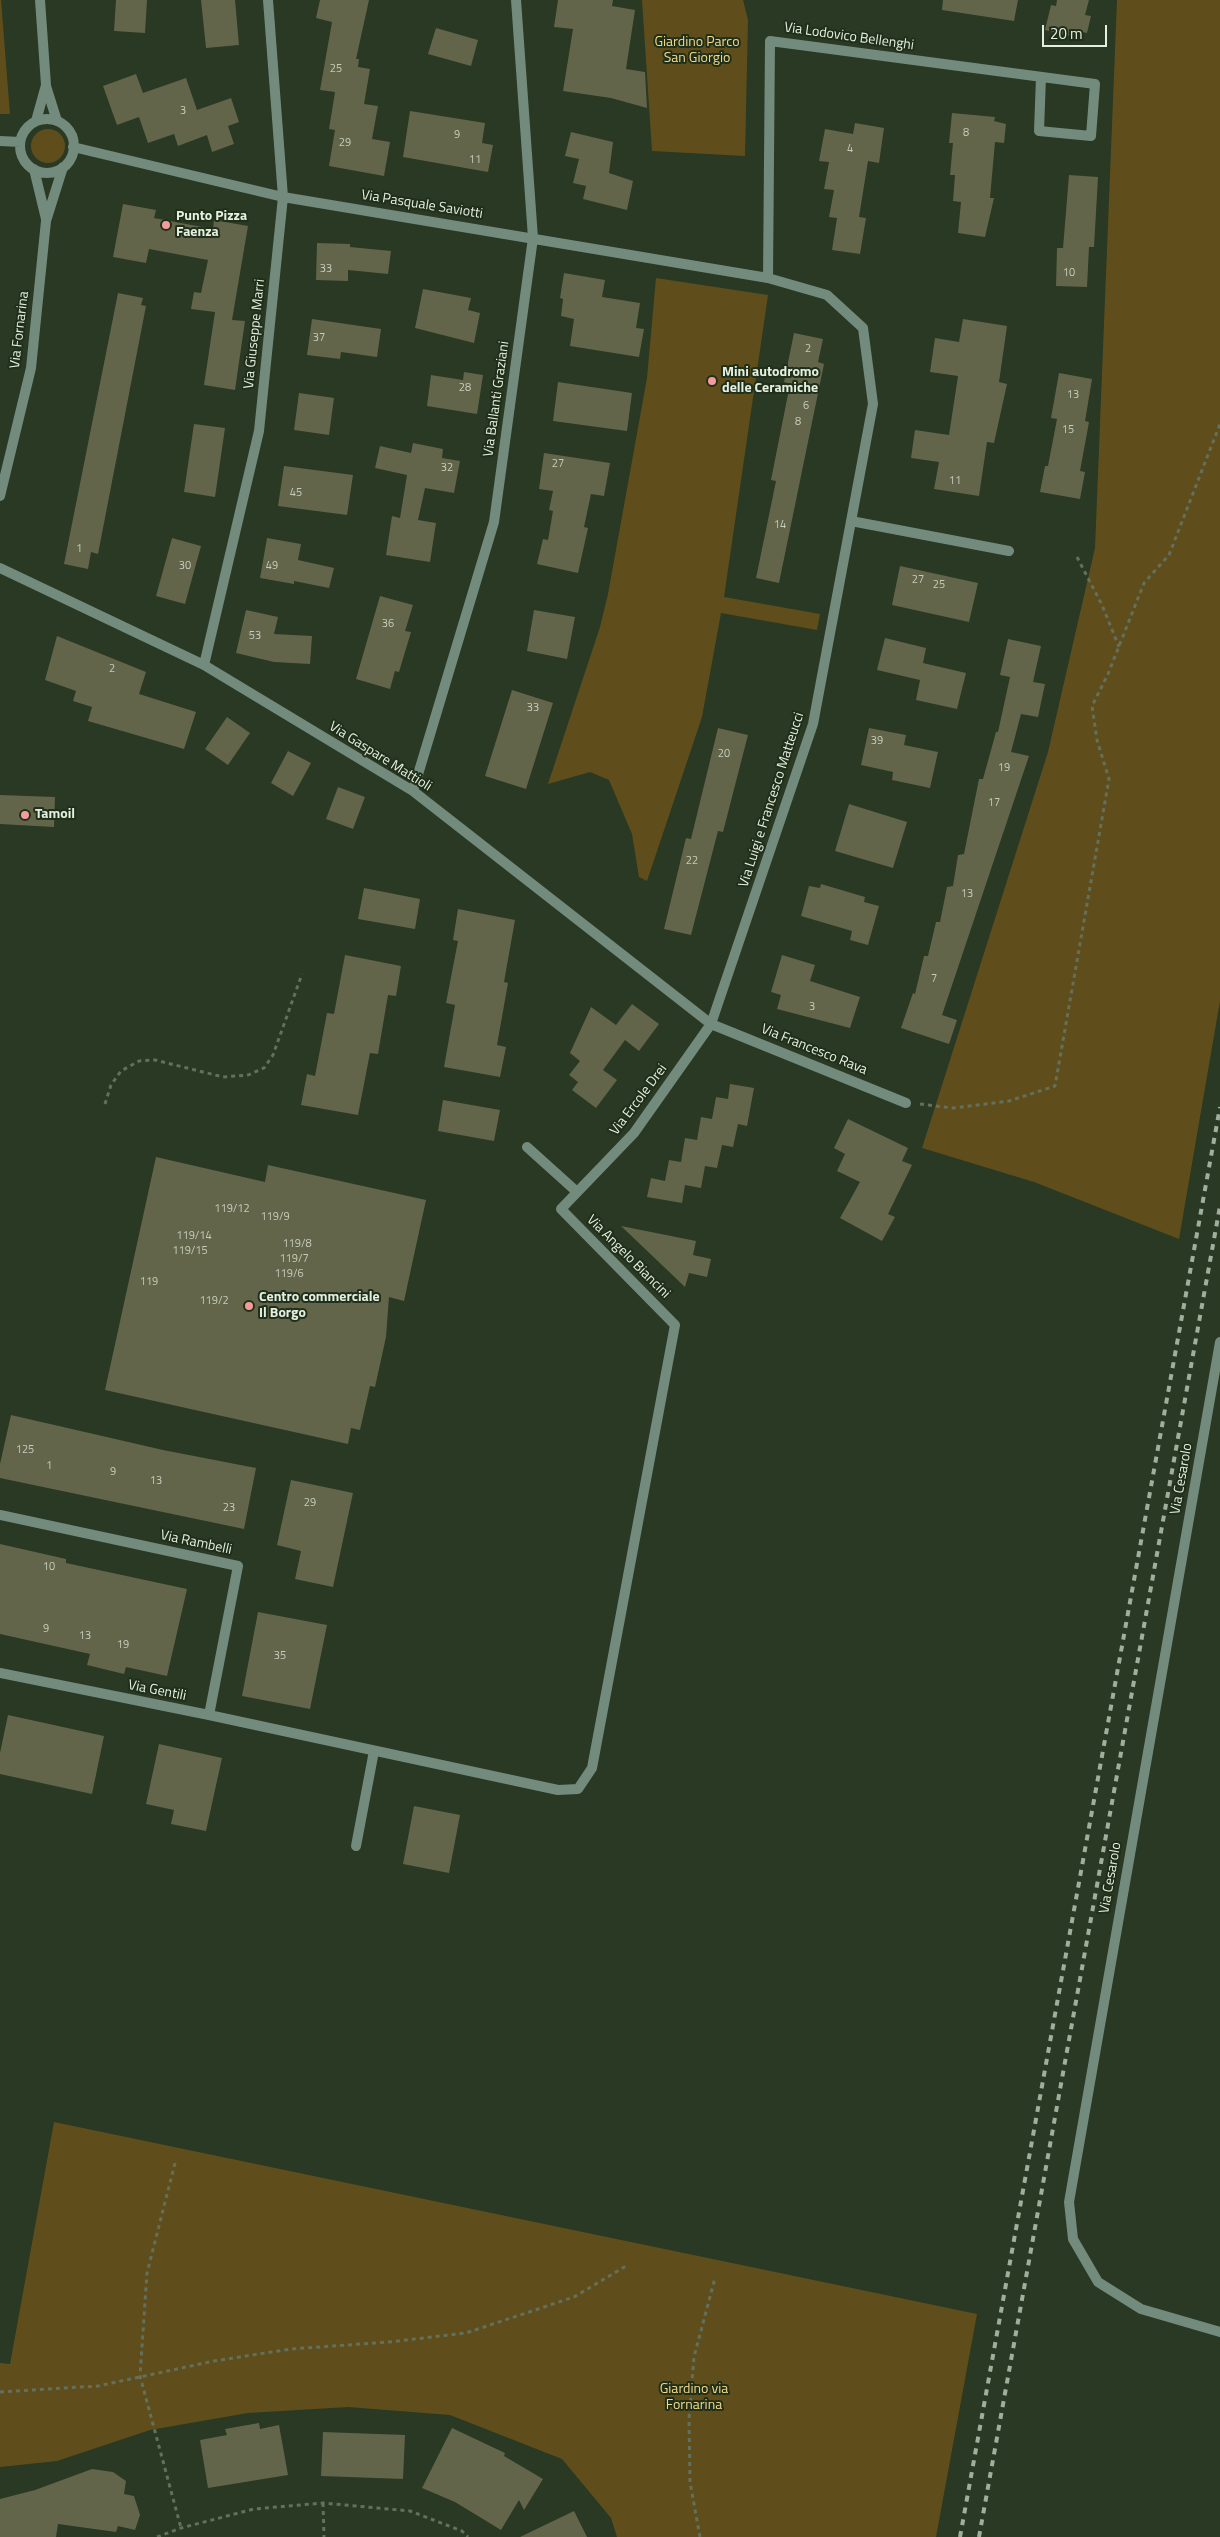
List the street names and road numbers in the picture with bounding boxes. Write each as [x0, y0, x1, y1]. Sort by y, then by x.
street label: Via Lodovico Bellenghi [783, 20, 915, 54]
street label: Via Pasquale Saviotti [360, 187, 484, 223]
street label: Via Giuseppe Marri [241, 278, 269, 390]
street label: Via Fornarina [7, 290, 33, 370]
street label: Via Ballanti Graziani [481, 340, 513, 458]
street label: Via Luigi e Francesco Matteucci [736, 710, 808, 890]
street label: Via Gaspare Mattioli [325, 719, 435, 795]
street label: Via Francesco Rava [758, 1021, 870, 1079]
street label: Via Ercole Drei [607, 1061, 671, 1139]
street label: Via Angelo Biancini [583, 1212, 673, 1302]
street label: Via Cesarolo [1167, 1442, 1197, 1516]
street label: Via Rambelli [159, 1527, 233, 1559]
street label: Via Gentili [127, 1677, 187, 1705]
street label: Via Cesarolo [1096, 1841, 1126, 1915]

